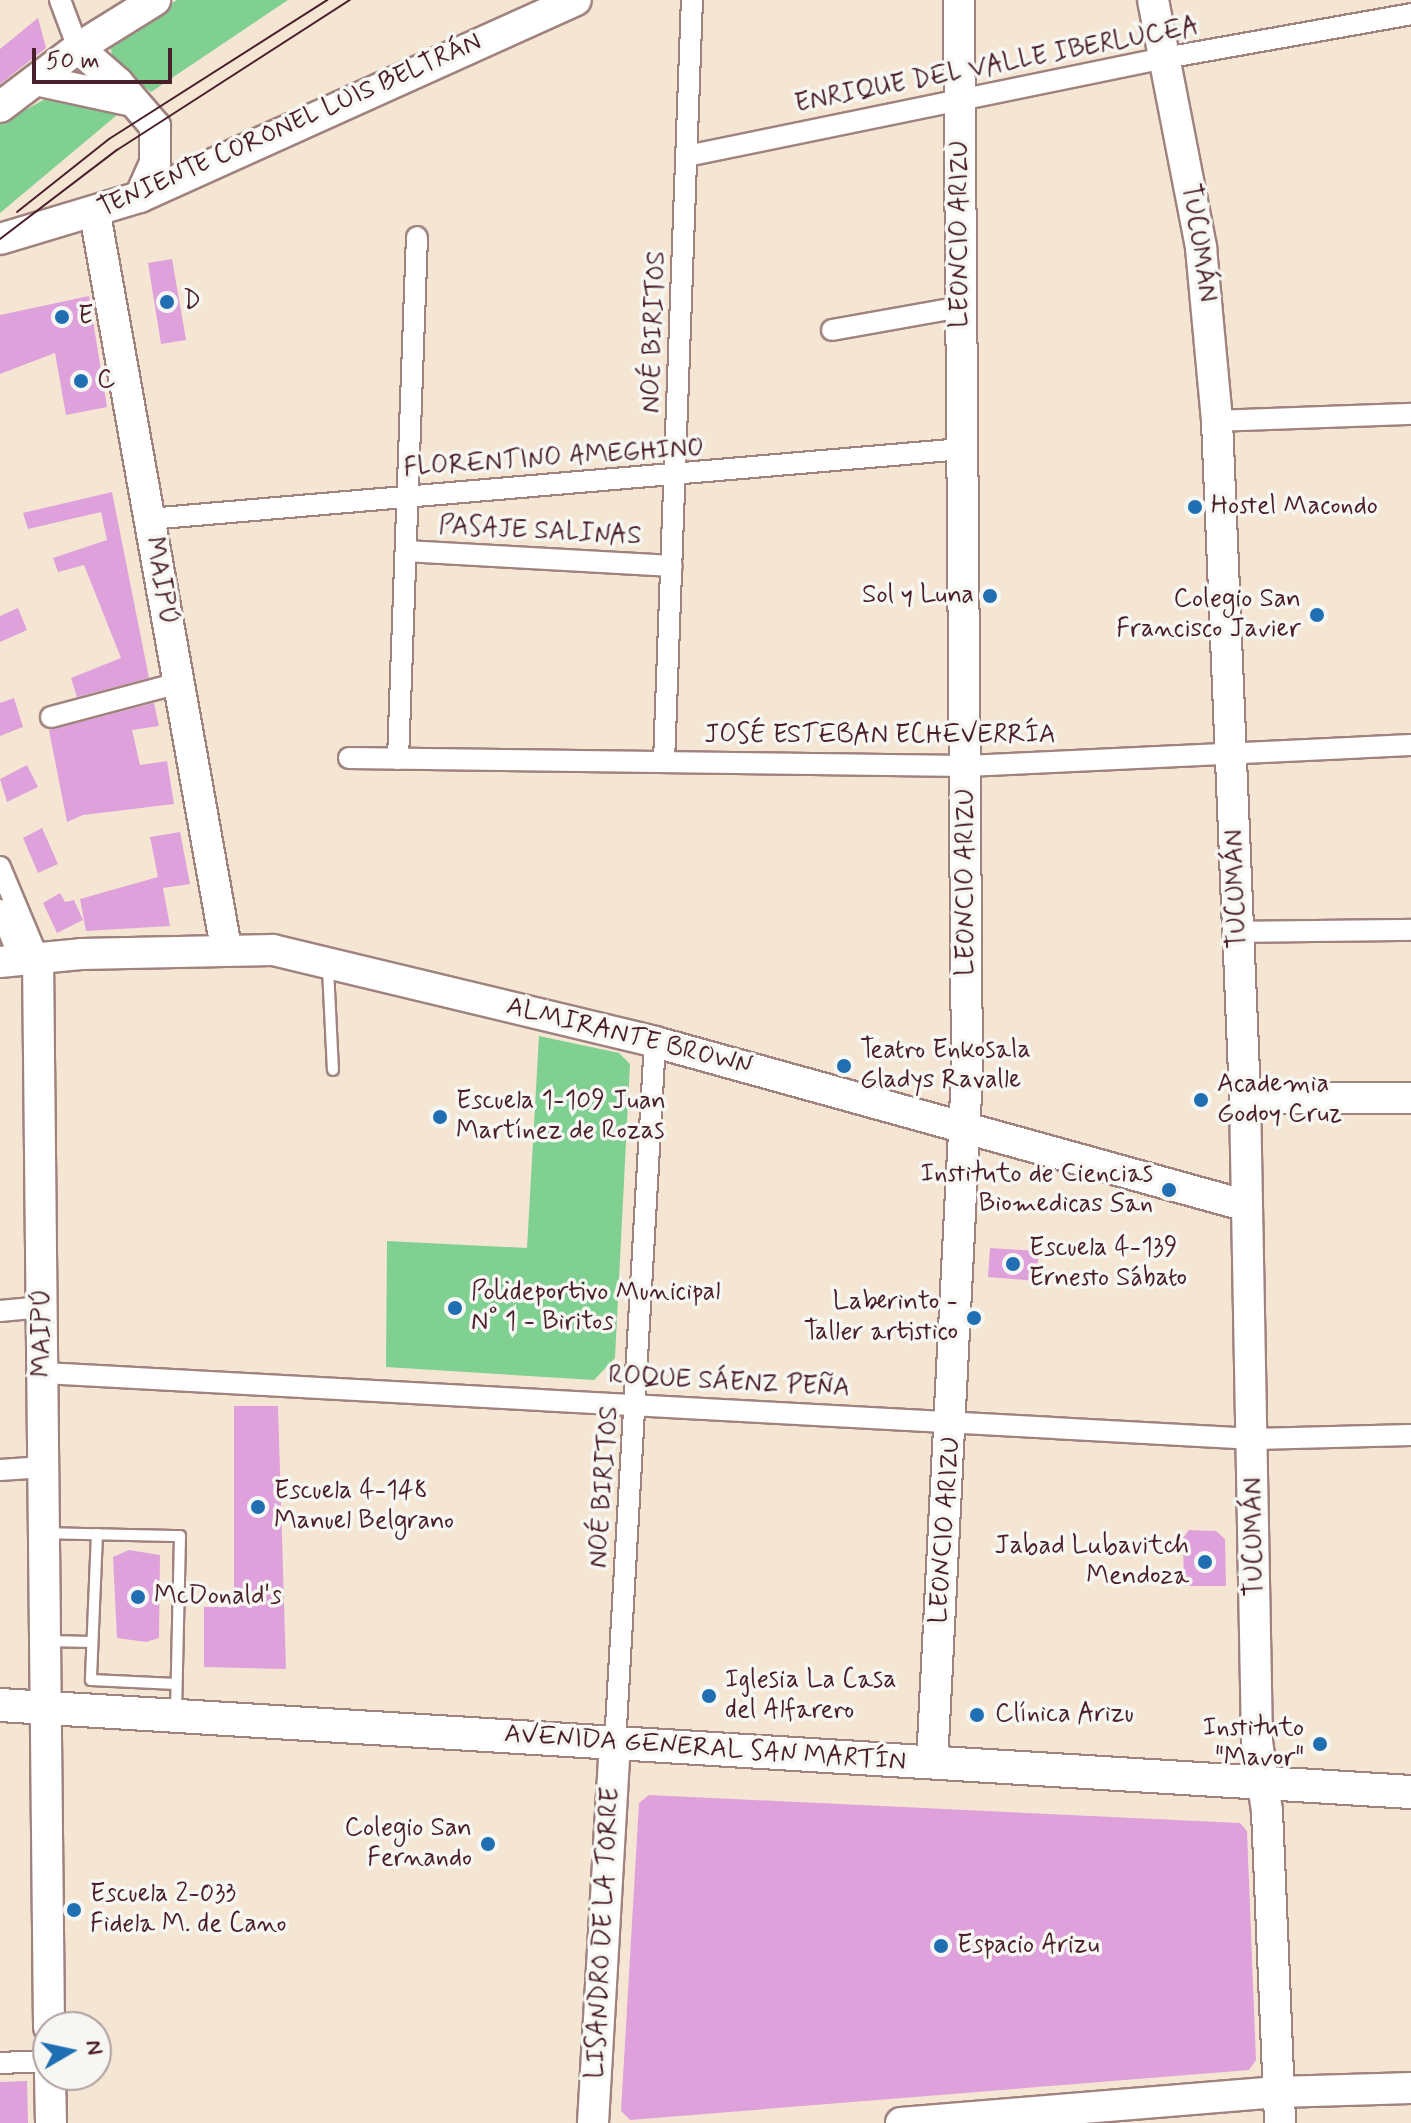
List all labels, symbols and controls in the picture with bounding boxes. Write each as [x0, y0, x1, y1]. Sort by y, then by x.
street label: ENRIQUE DEL VALLE IBERLUCEA [795, 12, 1199, 120]
street label: TENIENTE CORONEL LUIS BELTRÁN [88, 25, 492, 227]
scale bar [36, 32, 176, 82]
text: 50 m [46, 46, 100, 77]
street label: LEONCIO ARIZU [945, 137, 977, 331]
street label: TUCUMÁN [1173, 182, 1223, 304]
street label: NOÉ BIRITOS [637, 250, 673, 414]
place label: D [183, 286, 201, 318]
marker: D [158, 293, 176, 311]
place label: E [78, 301, 93, 333]
marker: E [53, 308, 71, 326]
place label: C [97, 365, 115, 397]
marker: C [72, 372, 90, 390]
street label: FLORENTINO AMEGHINO [403, 433, 705, 485]
place label: Hostel Macondo [1211, 491, 1384, 523]
marker: Hostel Macondo [1186, 498, 1204, 516]
street label: PASAJE SALINAS [438, 511, 642, 553]
street label: MAIPÚ [137, 535, 183, 627]
place label: Sol y Luna [862, 580, 974, 612]
place label: Colegio San Francisco Javier [1116, 584, 1301, 646]
marker: Sol y Luna [981, 587, 999, 605]
marker: Colegio San Francisco Javier [1308, 606, 1326, 624]
street label: JOSÉ ESTEBAN ECHEVERRÍA [704, 720, 1056, 752]
street label: LEONCIO ARIZU [951, 785, 983, 979]
street label: TUCUMÁN [1219, 829, 1255, 949]
street label: ALMIRANTE BROWN [503, 991, 755, 1083]
place label: Teatro Enkosala Gladys Ravalle [860, 1035, 1031, 1096]
marker: Teatro Enkosala Gladys Ravalle [835, 1057, 853, 1075]
place label: Academia Godoy Cruz [1217, 1069, 1342, 1130]
place label: Escuela 1-109 Juan Martínez de Rozas [456, 1086, 666, 1148]
marker: Academia Godoy Cruz [1192, 1091, 1210, 1109]
marker: Escuela 1-109 Juan Martínez de Rozas [431, 1108, 449, 1126]
place label: Instituto de Ciencias Biomedicas San [920, 1159, 1153, 1220]
marker: Instituto de Ciencias Biomedicas San [1160, 1181, 1178, 1199]
place label: Escuela 4-139 Ernesto Sábato [1029, 1233, 1187, 1294]
marker: Escuela 4-139 Ernesto Sábato [1004, 1255, 1022, 1273]
place label: Polideportivo Municipal N° 1 - Biritos [471, 1277, 718, 1338]
place label: Laberinto - Taller artistico [806, 1287, 958, 1348]
street label: MAIPÚ [27, 1289, 59, 1377]
marker: Polideportivo Municipal N° 1 - Biritos [446, 1299, 464, 1317]
marker: Laberinto - Taller artistico [965, 1309, 983, 1327]
street label: ROQUE SÁENZ PEÑA [608, 1361, 850, 1405]
street label: NOÉ BIRITOS [584, 1405, 626, 1569]
street label: LEONCIO ARIZU [924, 1432, 968, 1628]
place label: Escuela 4-148 Manuel Belgrano [274, 1476, 454, 1538]
street label: TUCUMÁN [1238, 1477, 1272, 1597]
marker: Escuela 4-148 Manuel Belgrano [249, 1498, 267, 1516]
place label: Jabad Lubavitch Mendoza [999, 1531, 1189, 1592]
marker: Jabad Lubavitch Mendoza [1196, 1553, 1214, 1571]
place label: McDonald's [154, 1581, 282, 1613]
marker: McDonald's [129, 1588, 147, 1606]
place label: Iglesia La Casa del Alfarero [725, 1665, 899, 1726]
marker: Iglesia La Casa del Alfarero [700, 1687, 718, 1705]
place label: Clínica Arizu [995, 1699, 1139, 1731]
marker: Clínica Arizu [966, 1704, 988, 1726]
place label: Instituto "Mavor" [1203, 1713, 1304, 1774]
street label: AVENIDA GENERAL SAN MARTÍN [502, 1719, 908, 1779]
marker: Instituto "Mavor" [1311, 1735, 1329, 1753]
street label: LISANDRO DE LA TORRE [581, 1786, 627, 2080]
place label: Colegio San Fernando [344, 1813, 472, 1874]
marker: Colegio San Fernando [479, 1835, 497, 1853]
place label: Escuela 2-033 Fidela M. de Cano [90, 1879, 285, 1940]
marker: Escuela 2-033 Fidela M. de Cano [65, 1901, 83, 1919]
place label: Espacio Arizu [957, 1930, 1103, 1962]
marker: Espacio Arizu [932, 1937, 950, 1955]
north arrow [32, 2011, 112, 2091]
text: N [79, 2038, 109, 2057]

